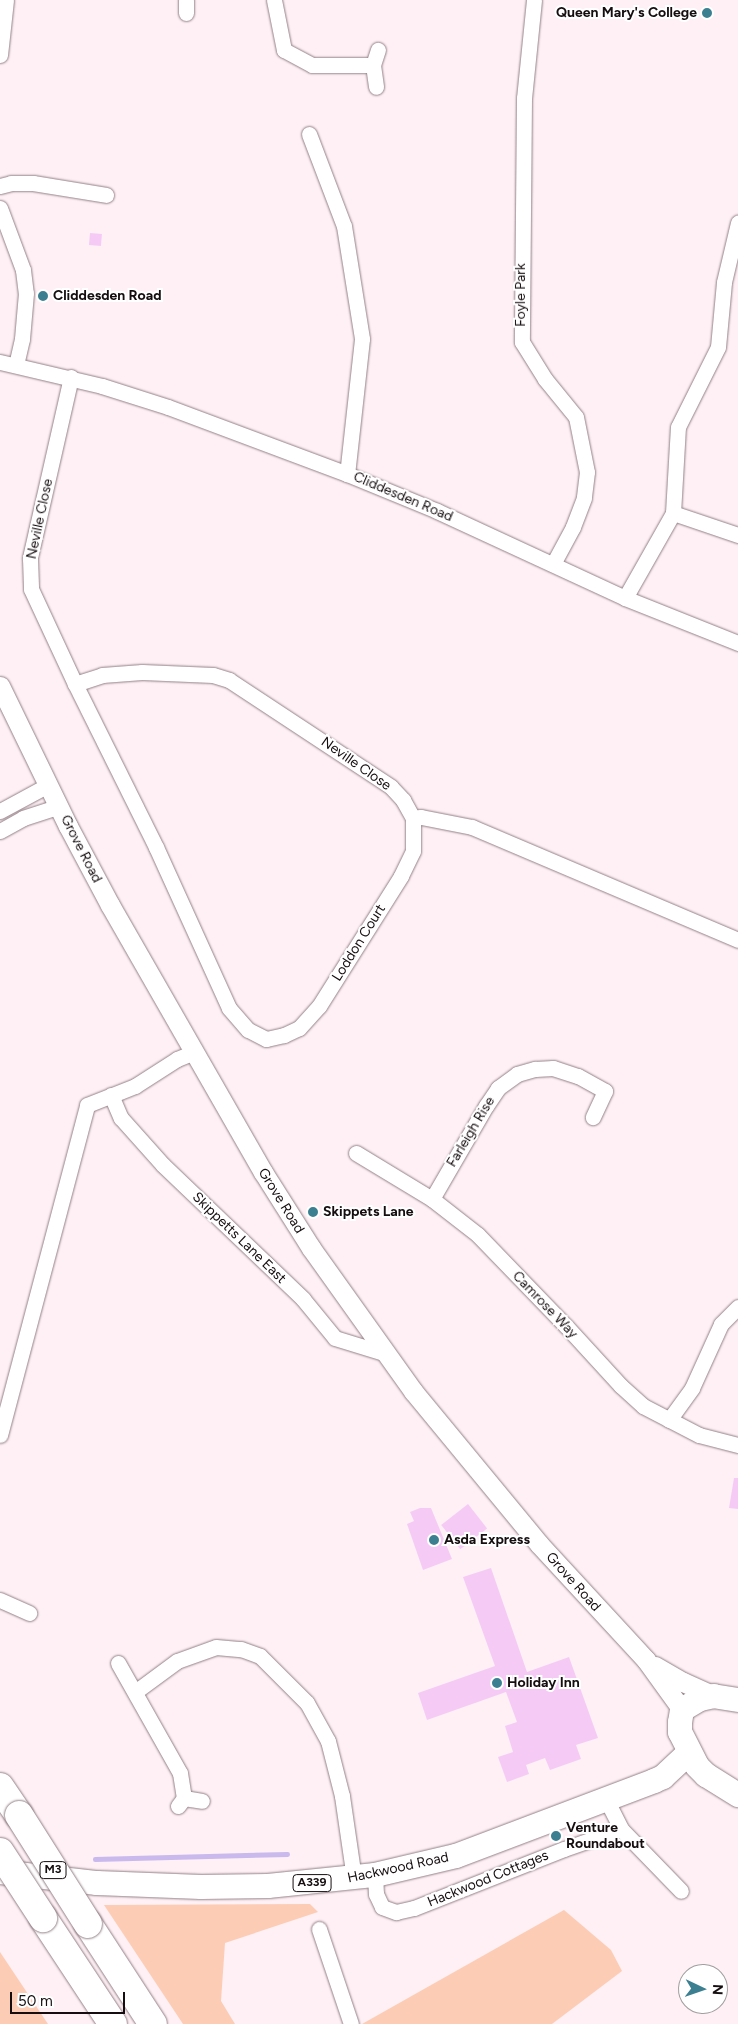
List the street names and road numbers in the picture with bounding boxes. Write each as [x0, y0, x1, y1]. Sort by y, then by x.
street label: Foyle Park [513, 263, 529, 327]
street label: Cliddesden Road [351, 468, 455, 526]
street label: Neville Close [23, 477, 57, 561]
street label: Neville Close [318, 734, 394, 794]
street label: Grove Road [57, 812, 105, 886]
street label: Loddon Court [329, 902, 389, 984]
street label: Farleigh Rise [443, 1094, 499, 1170]
street label: Grove Road [254, 1165, 308, 1237]
street label: Skippetts Lane East [189, 1189, 289, 1287]
street label: Camrose Way [509, 1268, 581, 1342]
street label: Grove Road [542, 1549, 604, 1615]
street label: Hackwood Cottages [425, 1847, 551, 1911]
street label: Hackwood Road [346, 1849, 450, 1887]
road number: M3 [39, 1860, 67, 1880]
road number: A339 [292, 1874, 332, 1892]

